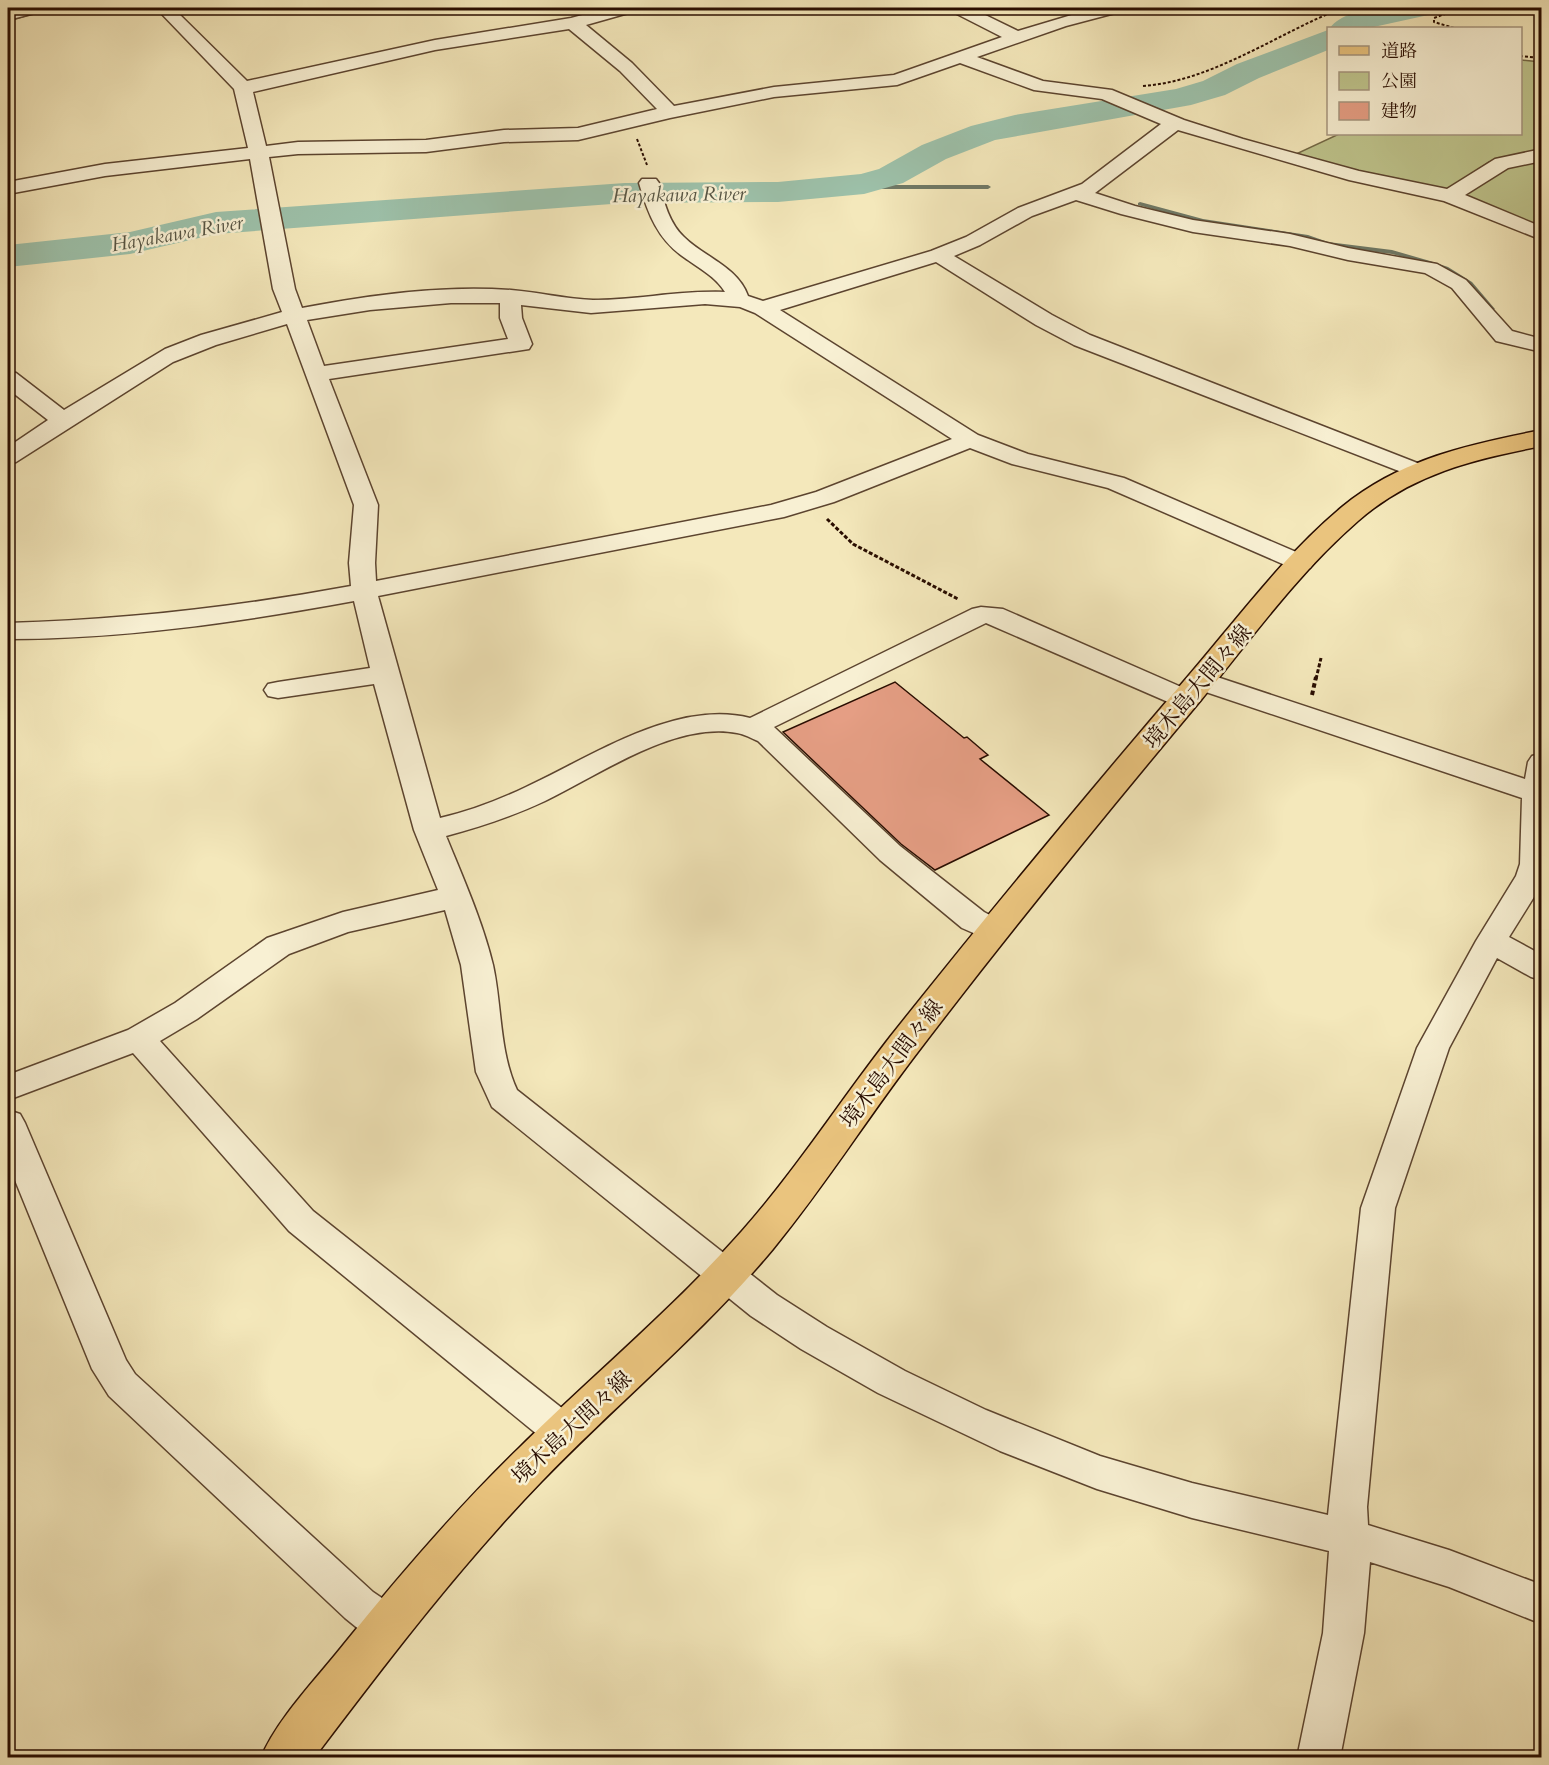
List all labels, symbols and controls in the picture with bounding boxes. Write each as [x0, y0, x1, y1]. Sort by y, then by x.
legend [1327, 27, 1522, 135]
text: 道路 [1381, 39, 1417, 64]
text: 公園 [1381, 69, 1417, 94]
text: 建物 [1381, 99, 1417, 124]
water label: Hayakawa River [612, 180, 747, 209]
water label: Hayakawa River [109, 208, 247, 258]
street label: 境木島大間々線 [1137, 618, 1259, 755]
street label: 境木島大間々線 [833, 993, 950, 1134]
street label: 境木島大間々線 [505, 1364, 638, 1491]

